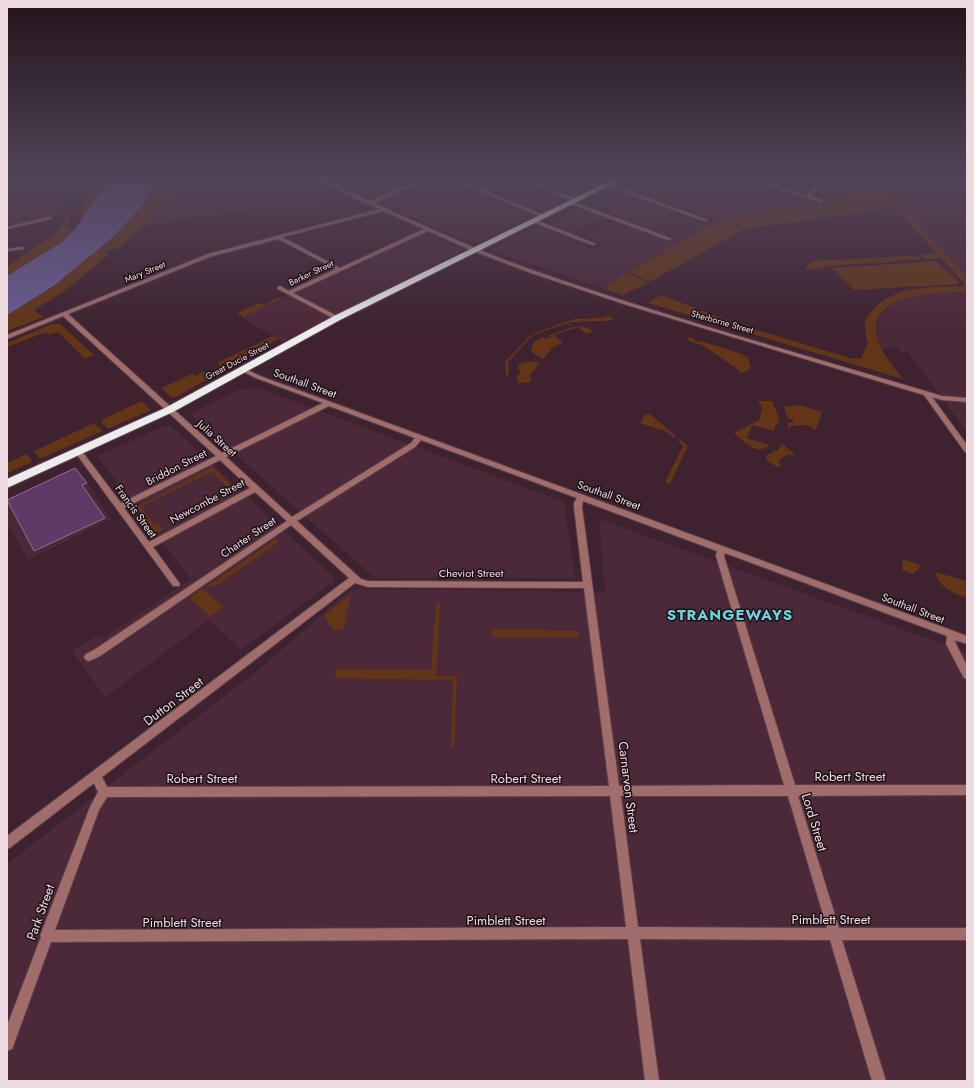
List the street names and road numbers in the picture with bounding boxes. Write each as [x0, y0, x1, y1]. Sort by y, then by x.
street label: Barker Street [286, 256, 336, 289]
street label: Mary Street [122, 257, 168, 286]
street label: Sherborne Street [690, 306, 756, 337]
street label: Great Ducie Street [203, 338, 271, 383]
street label: Southall Street [271, 364, 339, 402]
street label: Julia Street [192, 414, 241, 460]
street label: Briddon Street [143, 445, 210, 489]
street label: Newcombe Street [167, 474, 248, 527]
street label: Southall Street [575, 476, 643, 514]
street label: Francis Street [111, 481, 161, 541]
street label: Charter Street [217, 512, 279, 562]
street label: Cheviot Street [439, 565, 504, 581]
street label: Southall Street [879, 589, 947, 627]
street label: Dutton Street [139, 672, 208, 730]
street label: Carnarvon Street [613, 740, 644, 835]
street label: Robert Street [815, 767, 886, 786]
street label: Robert Street [167, 769, 238, 788]
street label: Robert Street [491, 769, 562, 788]
street label: Lord Street [797, 791, 833, 854]
street label: Park Street [22, 881, 60, 943]
street label: Pimblett Street [792, 910, 871, 929]
street label: Pimblett Street [467, 911, 546, 930]
street label: Pimblett Street [143, 913, 222, 932]

